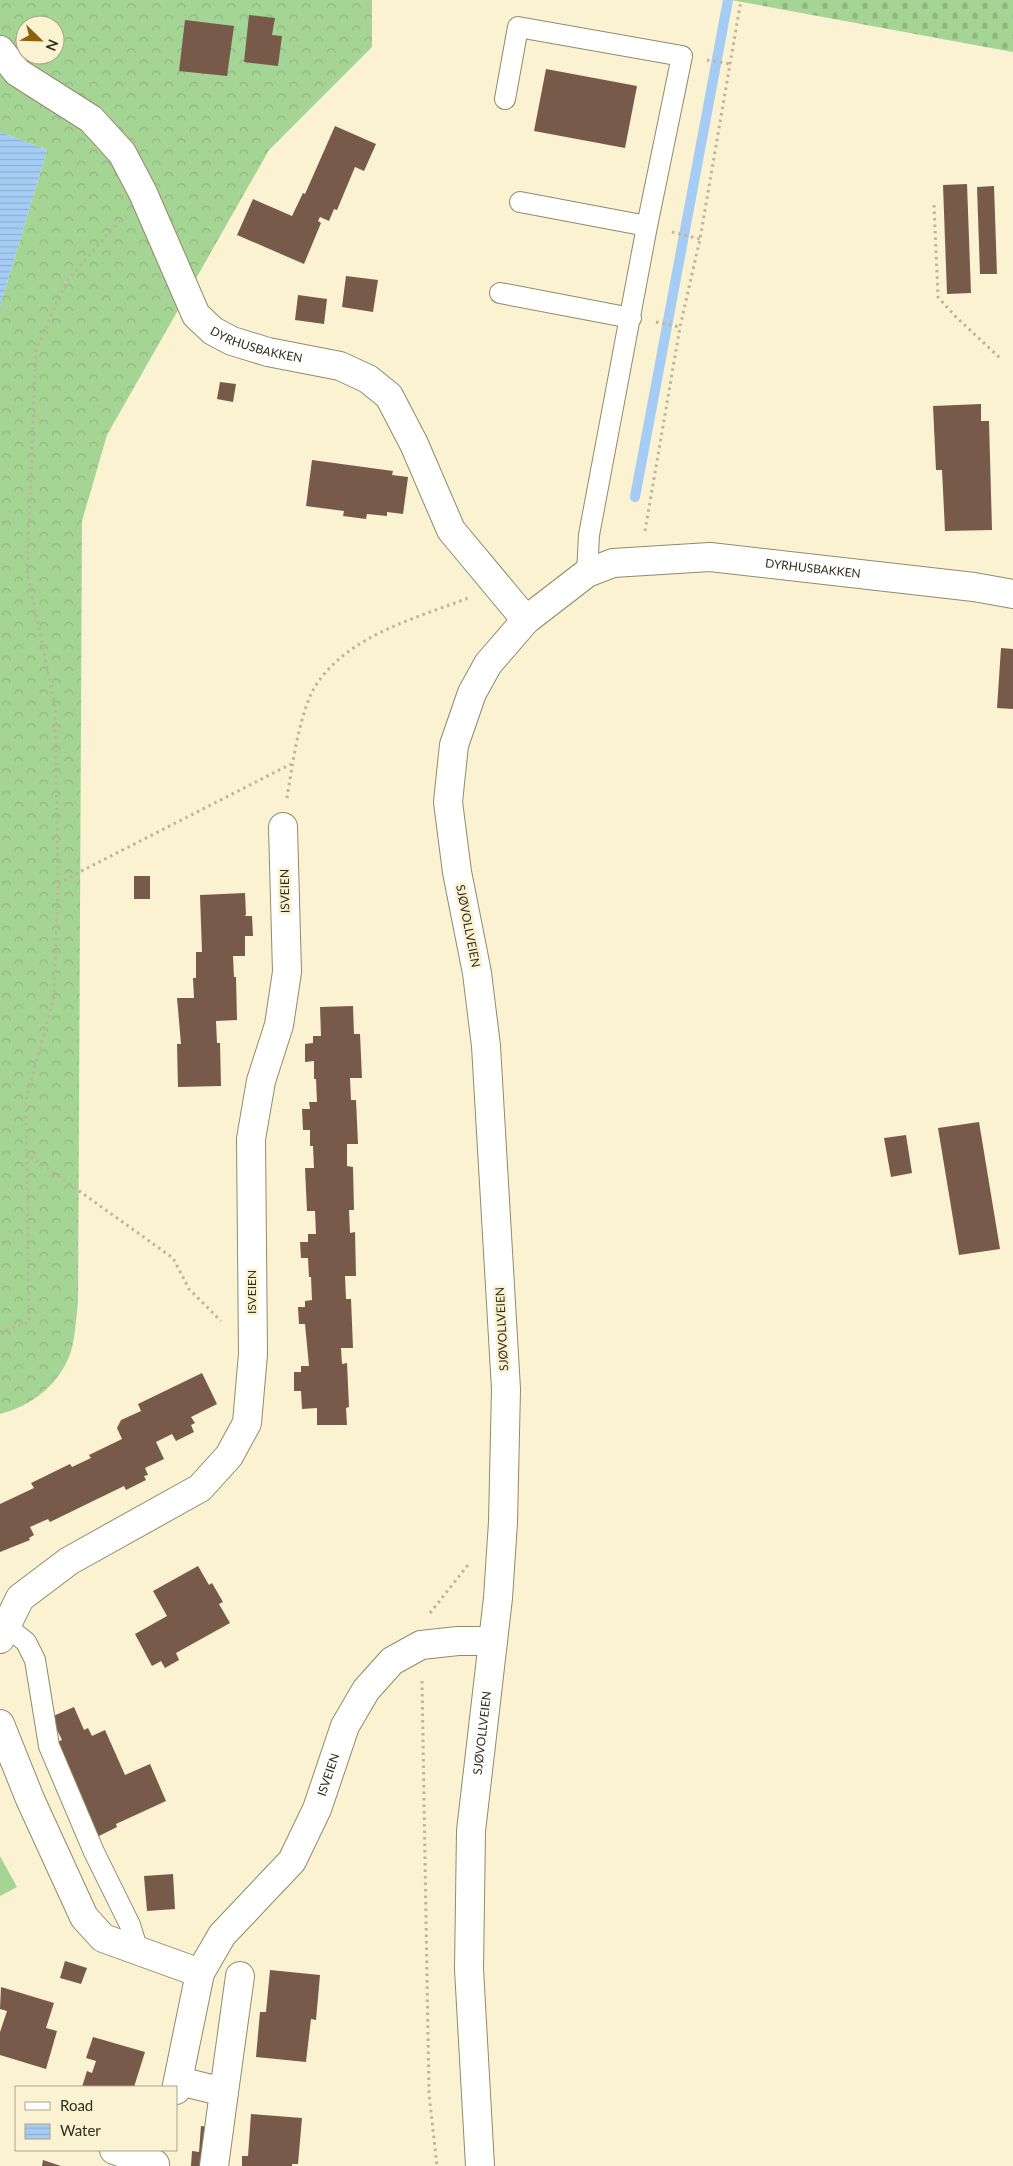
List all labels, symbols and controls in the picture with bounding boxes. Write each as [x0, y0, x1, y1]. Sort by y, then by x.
north arrow [15, 15, 65, 65]
text: N [42, 37, 62, 54]
street label: DYRHUSBAKKEN [208, 323, 304, 366]
street label: DYRHUSBAKKEN [764, 555, 862, 581]
street label: ISVEIEN [277, 869, 292, 913]
street label: SJØVOLLVEIEN [453, 883, 484, 969]
street label: ISVEIEN [244, 1270, 259, 1314]
street label: SJØVOLLVEIEN [492, 1287, 511, 1371]
street label: SJØVOLLVEIEN [470, 1690, 494, 1776]
street label: ISVEIEN [314, 1751, 342, 1798]
legend [15, 2086, 178, 2151]
text: Road [60, 2096, 93, 2114]
text: Water [60, 2121, 101, 2139]

